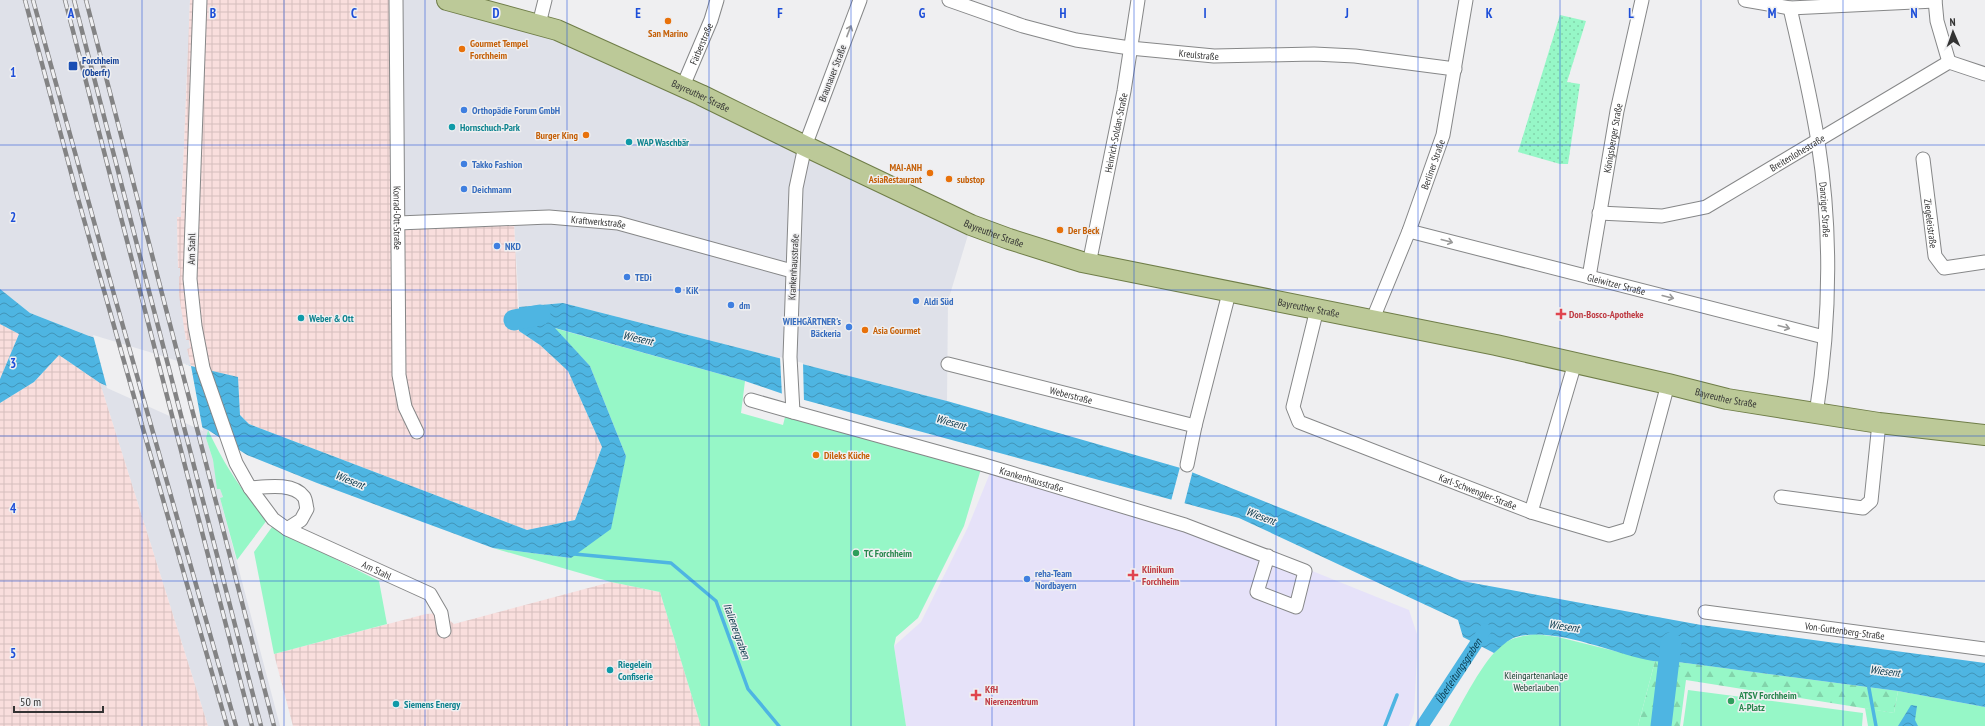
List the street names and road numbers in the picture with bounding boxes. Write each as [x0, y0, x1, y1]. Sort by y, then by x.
street label: Färberstraße [687, 21, 716, 67]
street label: Braunauer Straße [816, 43, 849, 104]
street label: Kreulstraße [1178, 47, 1219, 63]
street label: Bayreuther Straße [670, 77, 732, 115]
street label: Heinrich-Soldan-Straße [1102, 92, 1130, 174]
street label: Königsberger Straße [1601, 102, 1626, 174]
street label: Breitenlohestraße [1767, 132, 1827, 175]
street label: Berliner Straße [1418, 138, 1448, 191]
street label: Danziger Straße [1816, 181, 1833, 238]
street label: Konrad-Ott-Straße [390, 186, 404, 250]
street label: Ziegeleistraße [1921, 198, 1940, 249]
street label: Kraftwerkstraße [571, 213, 628, 232]
street label: Bayreuther Straße [962, 217, 1025, 250]
street label: Am Stahl [185, 233, 198, 265]
street label: Krankenhausstraße [785, 234, 802, 300]
street label: Gleiwitzer Straße [1586, 271, 1647, 298]
street label: Bayreuther Straße [1277, 295, 1341, 320]
street label: Weberstraße [1048, 384, 1094, 407]
street label: Bayreuther Straße [1694, 385, 1758, 411]
street label: Krankenhausstraße [998, 464, 1065, 495]
street label: Karl-Schwengler-Straße [1437, 471, 1519, 513]
street label: Am Stahl [360, 558, 394, 583]
street label: Von-Guttenberg-Straße [1803, 619, 1885, 643]

